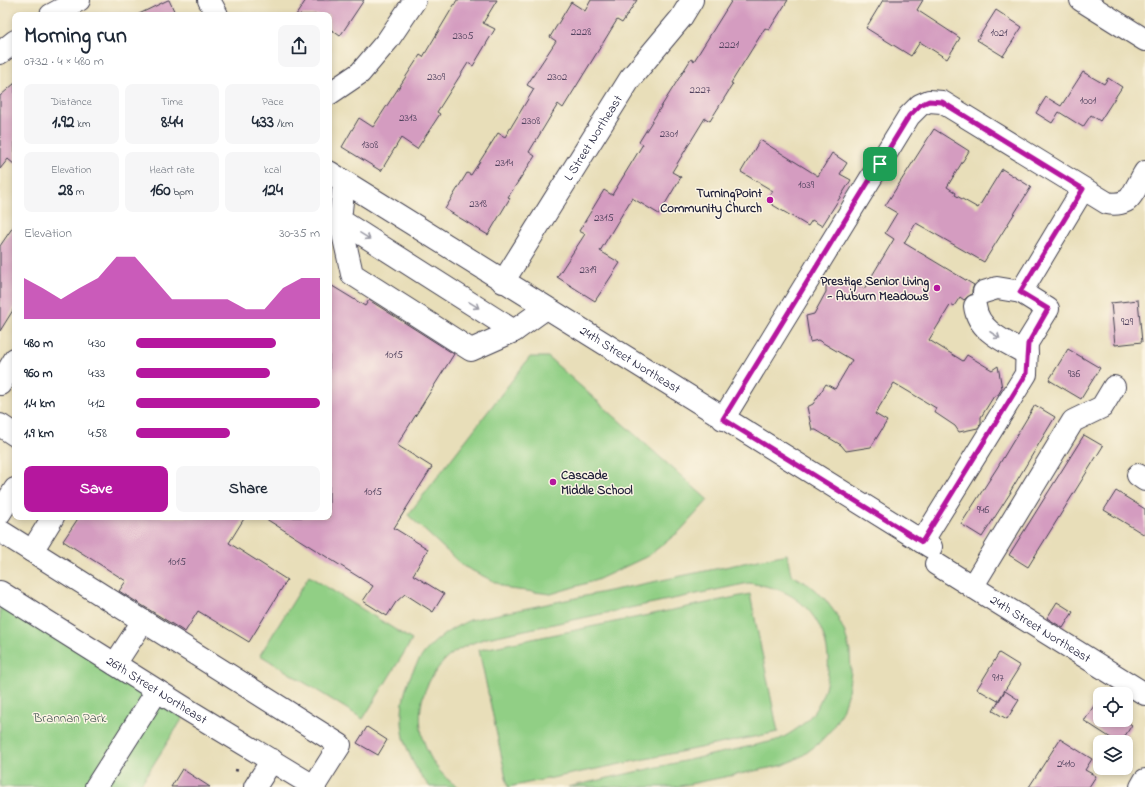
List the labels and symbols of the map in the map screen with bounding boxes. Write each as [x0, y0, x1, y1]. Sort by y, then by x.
house number: 2228 [571, 24, 591, 40]
house number: 1021 [990, 25, 1008, 41]
house number: 2305 [452, 28, 474, 44]
house number: 2221 [719, 37, 739, 53]
house number: 2309 [427, 69, 446, 85]
house number: 2302 [547, 69, 568, 85]
house number: 2227 [690, 82, 711, 98]
street label: L Street Northeast [559, 91, 628, 185]
house number: 1001 [1080, 93, 1097, 109]
house number: 2313 [399, 110, 417, 126]
house number: 2308 [522, 113, 540, 129]
house number: 2301 [660, 126, 679, 142]
house number: 1308 [362, 137, 378, 153]
pin [863, 147, 897, 181]
house number: 2314 [495, 155, 513, 171]
house number: 1039 [798, 177, 815, 193]
place label: TurningPoint Community Church [660, 184, 763, 220]
marker: TurningPoint Community Church [765, 195, 775, 205]
house number: 2318 [469, 196, 487, 212]
house number: 2315 [594, 210, 614, 226]
one-way arrow [359, 232, 371, 240]
house number: 2319 [580, 262, 597, 278]
place label: Prestige Senior Living - Auburn Meadows [820, 272, 929, 306]
marker: Prestige Senior Living - Auburn Meadows [932, 283, 942, 293]
one-way arrow [468, 302, 480, 310]
house number: 929 [1121, 314, 1134, 330]
street label: 24th Street Northeast [576, 321, 685, 399]
one-way arrow [989, 331, 1000, 339]
house number: 1015 [385, 347, 403, 363]
house number: 936 [1068, 366, 1081, 382]
place label: Cascade Middle School [561, 466, 633, 500]
marker: Cascade Middle School [548, 477, 558, 487]
house number: 1015 [364, 484, 382, 500]
house number: 946 [977, 502, 989, 518]
house number: 1015 [168, 554, 186, 570]
street label: 24th Street Northeast [986, 590, 1095, 668]
street label: 26th Street Northeast [102, 651, 211, 729]
house number: 917 [992, 670, 1004, 686]
park label: Brannan Park [33, 709, 107, 728]
house number: 2410 [1057, 756, 1075, 772]

